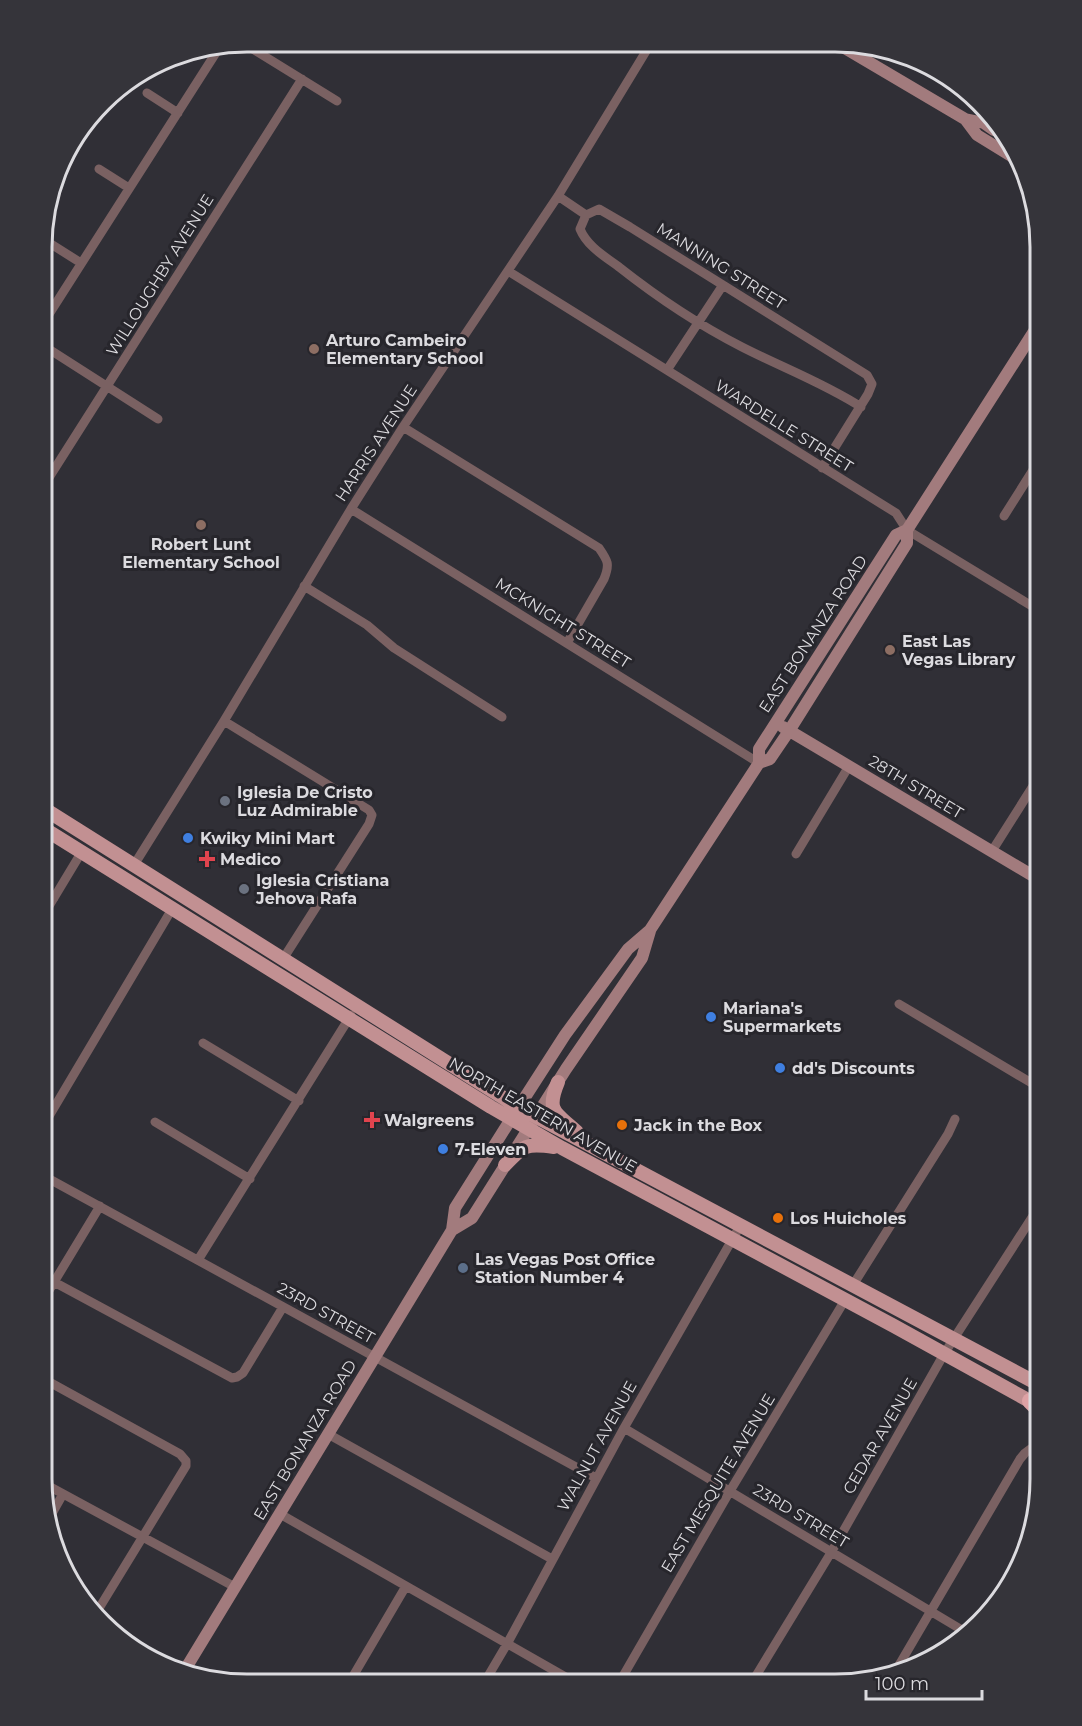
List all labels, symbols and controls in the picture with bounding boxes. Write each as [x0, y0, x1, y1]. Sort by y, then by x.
street label: WILLOUGHBY AVENUE [102, 191, 218, 359]
street label: MANNING STREET [653, 219, 790, 314]
place label: Arturo Cambeiro Elementary School [325, 331, 484, 368]
marker: Arturo Cambeiro Elementary School [307, 342, 321, 356]
street label: WARDELLE STREET [712, 376, 857, 477]
street label: HARRIS AVENUE [331, 381, 421, 505]
marker: Robert Lunt Elementary School [194, 518, 208, 532]
place label: Robert Lunt Elementary School [122, 535, 280, 572]
street label: EAST BONANZA ROAD [755, 552, 871, 716]
street label: MCKNIGHT STREET [492, 574, 635, 673]
place label: East Las Vegas Library [901, 632, 1016, 669]
marker: East Las Vegas Library [883, 643, 897, 657]
street label: 28TH STREET [865, 751, 967, 823]
place label: Iglesia De Cristo Luz Admirable [237, 783, 373, 820]
marker: Iglesia De Cristo Luz Admirable [218, 794, 232, 808]
place label: Kwiky Mini Mart [200, 829, 335, 848]
marker: Kwiky Mini Mart [181, 831, 195, 845]
marker: Medico [198, 850, 216, 868]
place label: Medico [220, 850, 281, 869]
place label: Iglesia Cristiana Jehova Rafa [255, 871, 389, 908]
marker: Iglesia Cristiana Jehova Rafa [237, 882, 251, 896]
place label: Mariana's Supermarkets [723, 999, 842, 1036]
marker: Mariana's Supermarkets [704, 1010, 718, 1024]
street label: NORTH EASTERN AVENUE [446, 1053, 640, 1177]
place label: dd's Discounts [792, 1059, 915, 1078]
marker: dd's Discounts [773, 1061, 787, 1075]
place label: Walgreens [384, 1111, 475, 1130]
marker: Walgreens [365, 1113, 379, 1127]
place label: Jack in the Box [633, 1116, 763, 1135]
marker: Jack in the Box [615, 1118, 629, 1132]
place label: 7-Eleven [455, 1140, 526, 1159]
marker: 7-Eleven [436, 1142, 450, 1156]
place label: Los Huicholes [790, 1209, 907, 1228]
marker: Los Huicholes [771, 1211, 785, 1225]
place label: Las Vegas Post Office Station Number 4 [475, 1250, 655, 1287]
marker: Las Vegas Post Office Station Number 4 [456, 1261, 470, 1275]
street label: 23RD STREET [274, 1278, 379, 1348]
street label: EAST BONANZA ROAD [250, 1356, 360, 1524]
street label: CEDAR AVENUE [839, 1374, 921, 1498]
street label: WALNUT AVENUE [553, 1378, 641, 1514]
street label: EAST MESQUITE AVENUE [657, 1390, 779, 1576]
street label: 23RD STREET [750, 1480, 853, 1552]
scale bar [866, 1663, 982, 1701]
text: 100 m [875, 1673, 929, 1695]

